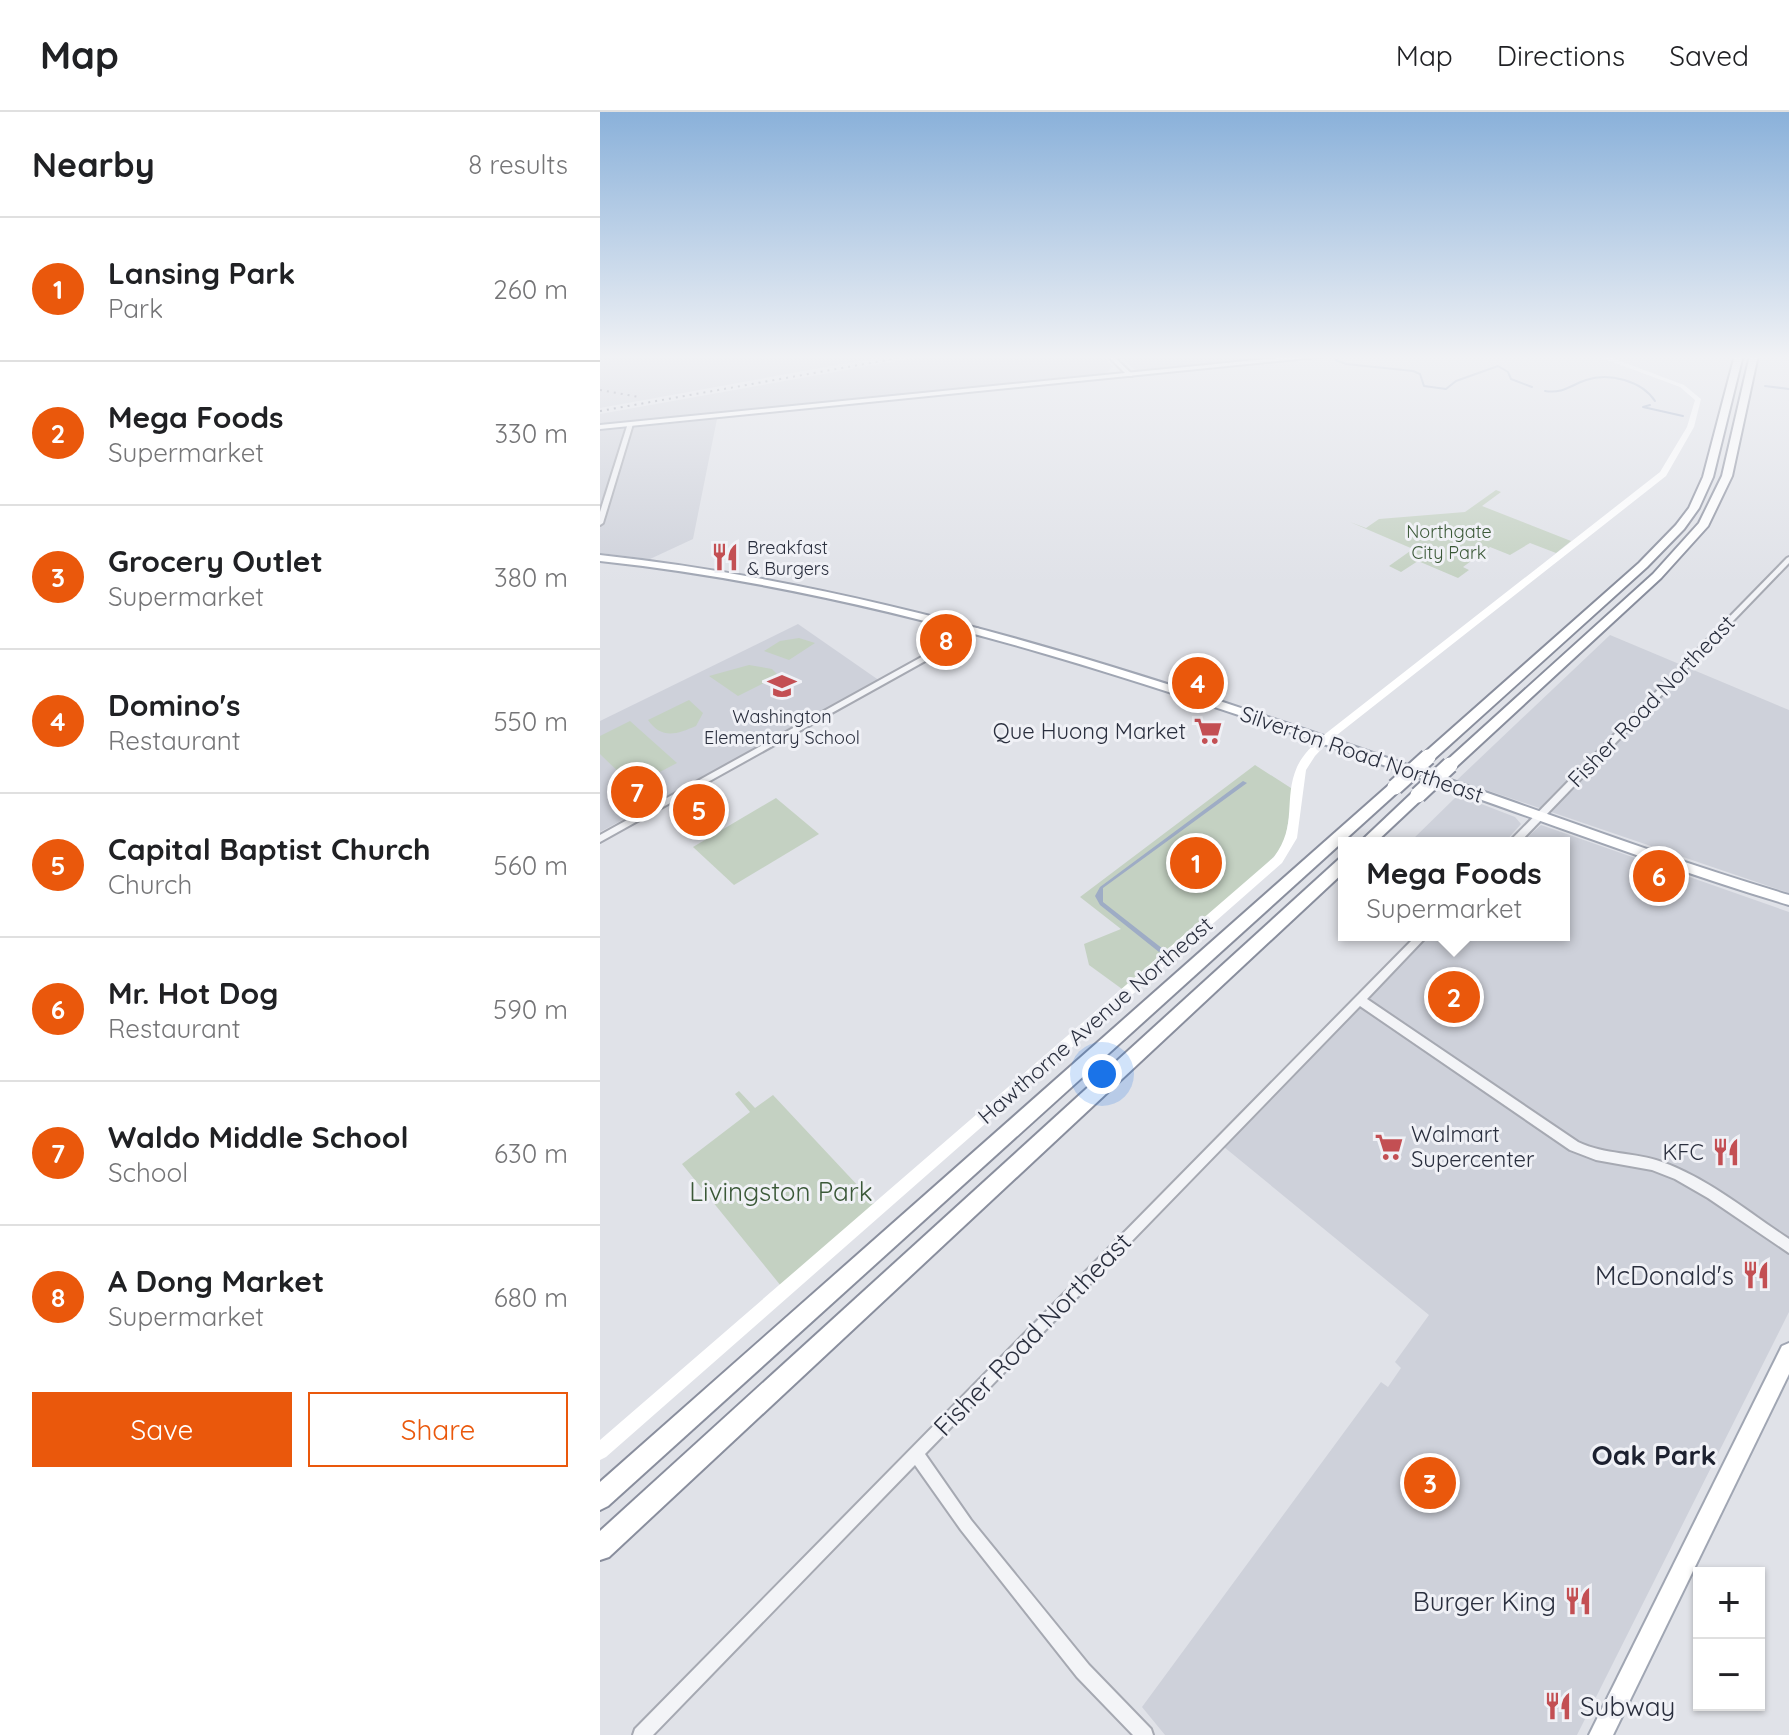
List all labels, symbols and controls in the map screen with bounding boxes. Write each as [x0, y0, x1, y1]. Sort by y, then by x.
text: Map [40, 31, 119, 79]
text: Map [1396, 38, 1453, 73]
text: Directions [1497, 38, 1625, 73]
text: Saved [1669, 38, 1749, 73]
text: Nearby [32, 143, 155, 186]
text: 8 results [468, 148, 568, 181]
text: Lansing Park [108, 254, 295, 292]
text: 1 [53, 273, 63, 306]
text: 260 m [493, 273, 568, 306]
text: Park [108, 292, 163, 325]
text: Mega Foods [108, 398, 284, 436]
text: 2 [51, 417, 65, 450]
text: 330 m [494, 417, 568, 450]
text: Supermarket [108, 436, 264, 469]
park label: Northgate City Park [1406, 520, 1492, 564]
place label: Breakfast & Burgers [747, 536, 829, 580]
text: Grocery Outlet [108, 542, 323, 580]
restaurant icon: Breakfast & Burgers [710, 542, 740, 572]
text: 3 [51, 561, 65, 594]
text: 380 m [494, 561, 568, 594]
text: Supermarket [108, 580, 264, 613]
street label: Fisher Road Northeast [1561, 609, 1741, 793]
pin: 8 [920, 610, 972, 670]
pin: 4 [1172, 653, 1224, 713]
school or university icon: Washington Elementary School [767, 671, 797, 701]
text: Domino's [108, 686, 241, 724]
street label: Silverton Road Northeast [1237, 699, 1487, 809]
text: 4 [50, 705, 66, 738]
text: 550 m [493, 705, 568, 738]
place label: Washington Elementary School [704, 705, 860, 749]
supermarket icon: Que Huong Market [1193, 716, 1223, 746]
place label: Que Huong Market [993, 717, 1186, 745]
text: Restaurant [108, 724, 241, 757]
pin: 7 [611, 762, 663, 822]
pin: 5 [673, 780, 725, 840]
text: Capital Baptist Church [108, 830, 431, 868]
pin: 1 [1170, 833, 1222, 893]
popup [1338, 837, 1570, 941]
pin: 6 [1633, 846, 1685, 906]
text: 5 [51, 849, 65, 882]
text: 560 m [494, 849, 568, 882]
text: Mega Foods [1366, 854, 1542, 892]
text: Church [108, 868, 192, 901]
text: Supermarket [1366, 892, 1522, 925]
street label: Hawthorne Avenue Northeast [972, 910, 1218, 1130]
pin: 2 [1428, 967, 1480, 1027]
text: Mr. Hot Dog [108, 974, 278, 1012]
text: 6 [51, 993, 65, 1026]
text: 590 m [493, 993, 568, 1026]
text: Restaurant [108, 1012, 241, 1045]
your location [1082, 1054, 1122, 1094]
text: Waldo Middle School [108, 1118, 408, 1156]
place label: Walmart Supercenter [1411, 1120, 1535, 1173]
supermarket icon: Walmart Supercenter [1374, 1132, 1404, 1162]
text: 7 [51, 1137, 65, 1170]
text: 630 m [494, 1137, 568, 1170]
restaurant icon: KFC [1711, 1137, 1741, 1167]
place label: KFC [1663, 1138, 1704, 1166]
text: School [108, 1156, 188, 1189]
park label: Livingston Park [689, 1175, 873, 1208]
street label: Fisher Road Northeast [926, 1225, 1138, 1443]
place label: McDonald's [1595, 1259, 1734, 1292]
restaurant icon: McDonald's [1741, 1260, 1771, 1290]
text: A Dong Market [108, 1262, 324, 1300]
text: 8 [51, 1281, 65, 1314]
text: 680 m [494, 1281, 568, 1314]
text: Supermarket [108, 1300, 264, 1333]
button: Save [32, 1392, 292, 1467]
button: Share [308, 1392, 568, 1467]
district label: Oak Park [1591, 1437, 1717, 1472]
pin: 3 [1404, 1453, 1456, 1513]
map controls [1693, 1567, 1765, 1711]
button: + [1693, 1567, 1765, 1639]
place label: Burger King [1413, 1585, 1556, 1618]
restaurant icon: Burger King [1563, 1586, 1593, 1616]
button: − [1693, 1639, 1765, 1711]
place label: Subway [1580, 1690, 1675, 1723]
restaurant icon: Subway [1543, 1691, 1573, 1721]

